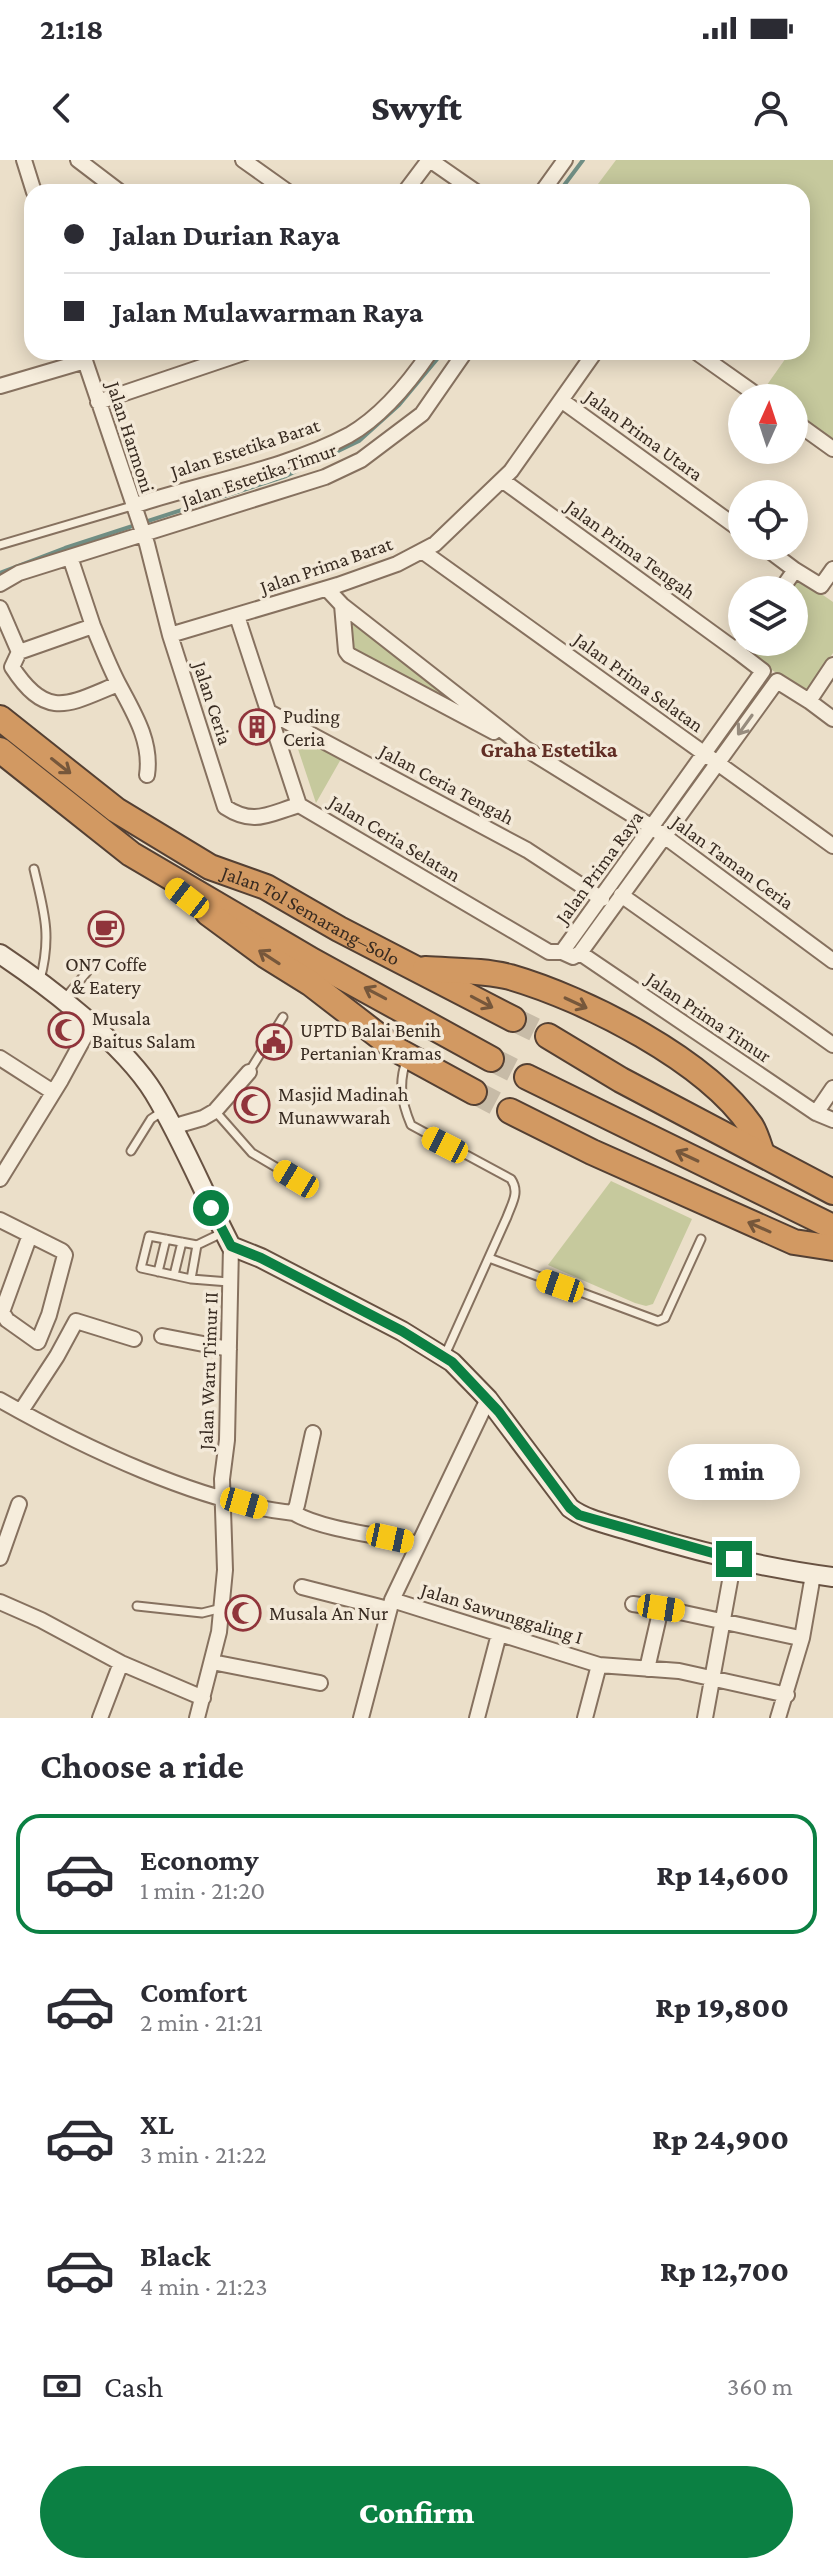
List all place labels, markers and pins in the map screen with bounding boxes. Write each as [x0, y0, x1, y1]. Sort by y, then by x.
place label: Puding Ceria [283, 705, 340, 750]
building icon: Puding Ceria [238, 708, 276, 746]
cafe icon: ON7 Coffe & Eatery [87, 910, 125, 948]
place label: ON7 Coffe & Eatery [65, 953, 147, 999]
place label: Musala Baitus Salam [92, 1007, 195, 1052]
mosque icon: Musala Baitus Salam [47, 1011, 85, 1049]
place label: UPTD Balai Benih Pertanian Kramas [300, 1019, 442, 1064]
public building icon: UPTD Balai Benih Pertanian Kramas [255, 1023, 293, 1061]
place label: Masjid Madinah Munawwarah [278, 1083, 409, 1128]
mosque icon: Masjid Madinah Munawwarah [233, 1086, 271, 1124]
mosque icon: Musala An Nur [224, 1594, 262, 1632]
place label: Musala An Nur [269, 1602, 388, 1624]

